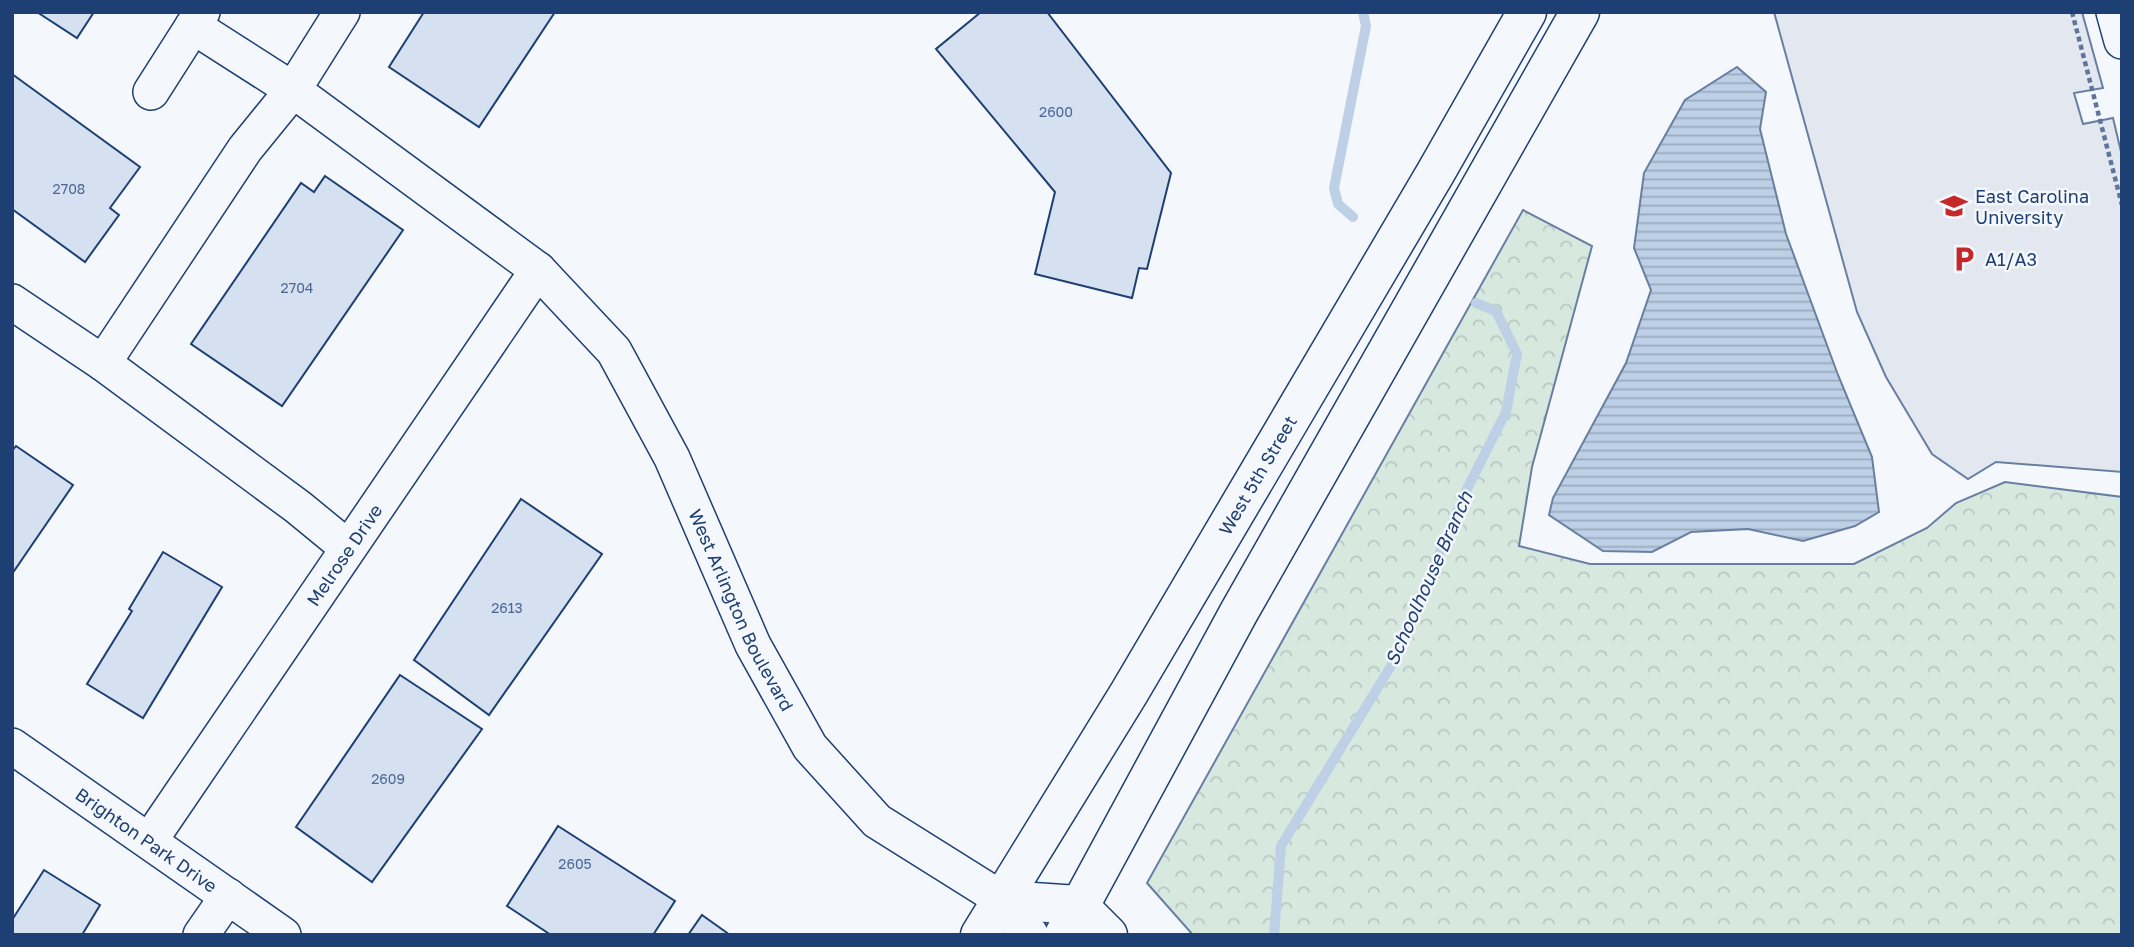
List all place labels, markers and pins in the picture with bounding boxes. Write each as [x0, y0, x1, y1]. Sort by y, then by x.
place label: East Carolina University [1975, 185, 2089, 228]
school or university icon: East Carolina University [1939, 191, 1969, 221]
parking icon: A1/A3 [1949, 244, 1979, 274]
place label: A1/A3 [1985, 248, 2037, 270]

